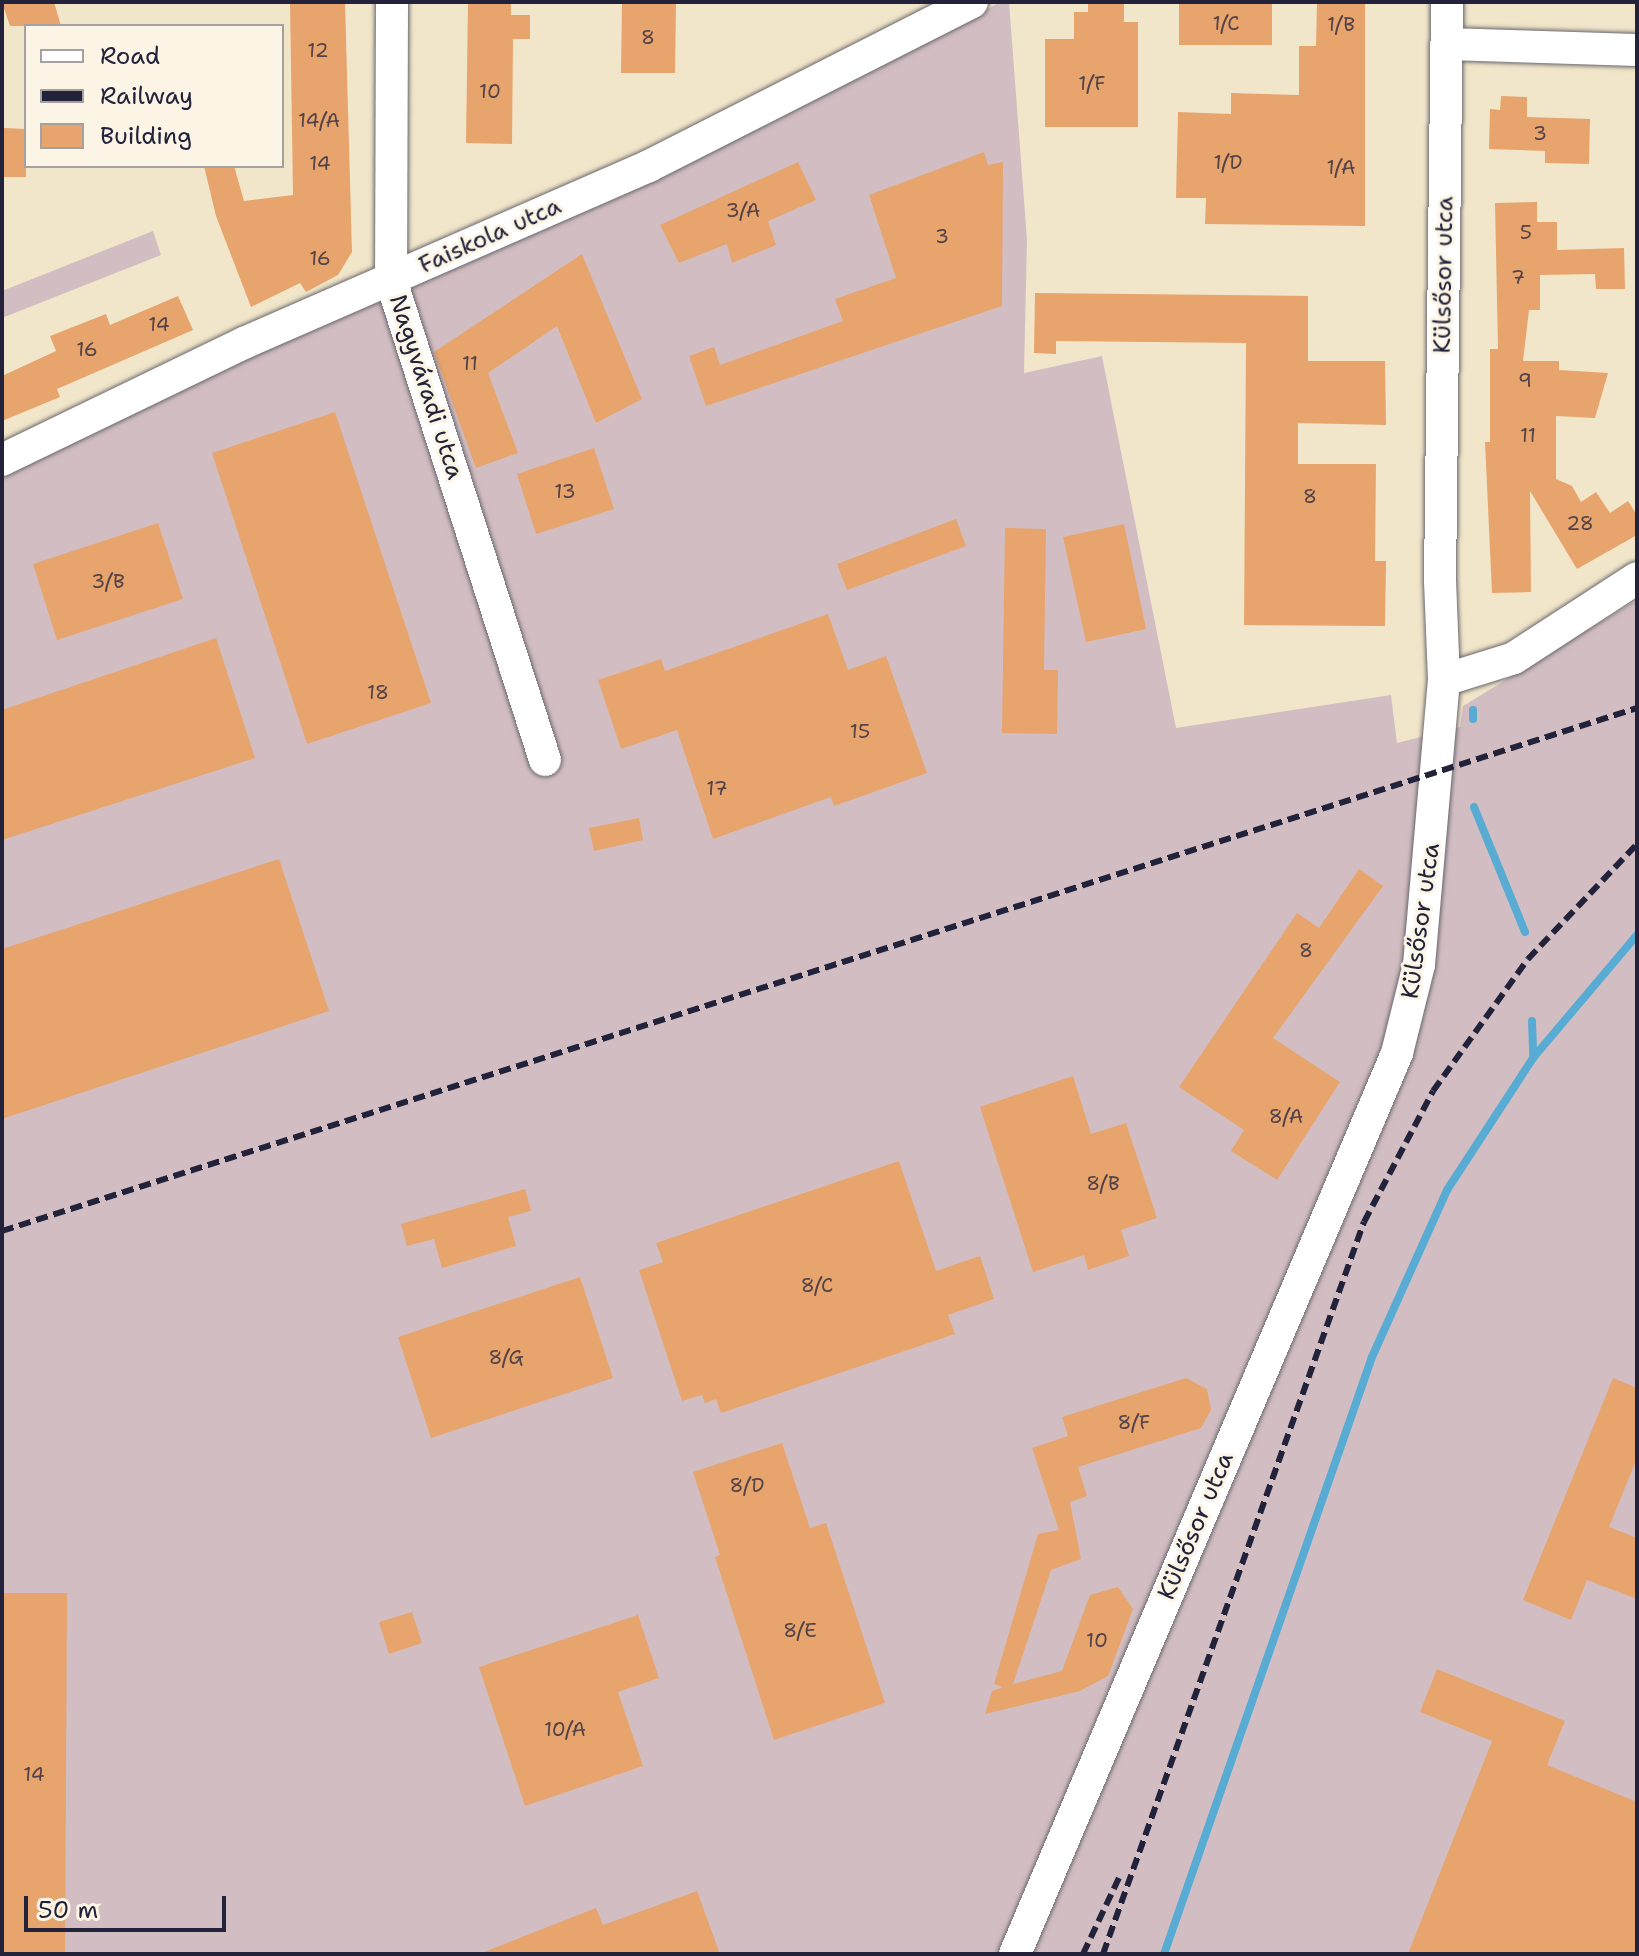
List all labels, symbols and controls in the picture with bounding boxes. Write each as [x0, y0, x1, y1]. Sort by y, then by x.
house number: 1/C [1212, 11, 1240, 35]
house number: 1/B [1327, 12, 1355, 36]
legend [24, 24, 284, 168]
house number: 8 [641, 25, 655, 49]
house number: 12 [307, 38, 329, 62]
text: Road [100, 40, 160, 72]
house number: 1/F [1078, 71, 1106, 95]
house number: 10 [479, 79, 501, 103]
text: Railway [100, 80, 193, 112]
house number: 14/A [298, 108, 340, 132]
text: Building [100, 120, 192, 152]
house number: 3 [1533, 121, 1547, 145]
house number: 1/D [1213, 150, 1243, 174]
house number: 14 [309, 151, 331, 175]
house number: 1/A [1327, 155, 1355, 179]
street label: Faiskola utca [415, 192, 565, 280]
street label: Külsősor utca [1428, 196, 1460, 354]
house number: 3/A [726, 198, 760, 222]
house number: 5 [1520, 220, 1532, 244]
house number: 3 [935, 224, 949, 248]
house number: 16 [309, 246, 331, 270]
house number: 7 [1511, 265, 1525, 289]
street label: Nagyváradi utca [383, 291, 469, 483]
house number: 14 [148, 312, 170, 336]
house number: 16 [76, 337, 98, 361]
house number: 11 [462, 351, 478, 375]
house number: 9 [1518, 368, 1532, 392]
house number: 11 [1520, 423, 1536, 447]
house number: 13 [554, 479, 576, 503]
house number: 8 [1303, 484, 1317, 508]
house number: 28 [1566, 511, 1594, 535]
house number: 3/B [91, 569, 125, 593]
house number: 18 [367, 680, 389, 704]
house number: 15 [850, 719, 870, 743]
house number: 17 [706, 776, 728, 800]
street label: Külsősor utca [1396, 841, 1446, 1001]
house number: 8 [1299, 938, 1313, 962]
house number: 8/A [1269, 1104, 1303, 1128]
house number: 8/B [1086, 1171, 1120, 1195]
house number: 8/C [801, 1273, 833, 1297]
house number: 8/G [488, 1345, 524, 1369]
house number: 8/F [1118, 1410, 1150, 1434]
street label: Külsősor utca [1152, 1448, 1240, 1604]
house number: 8/D [730, 1473, 764, 1497]
house number: 8/E [783, 1618, 817, 1642]
house number: 10 [1086, 1628, 1108, 1652]
house number: 10/A [544, 1717, 586, 1741]
house number: 14 [23, 1762, 45, 1786]
scale bar [28, 1880, 230, 1930]
text: 50 m [38, 1894, 98, 1926]

